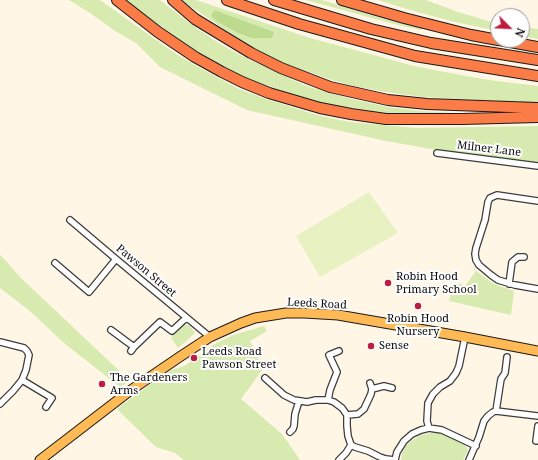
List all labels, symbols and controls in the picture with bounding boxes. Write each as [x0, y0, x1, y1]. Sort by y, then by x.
north arrow [490, 8, 530, 48]
text: N [512, 26, 529, 40]
street label: Milner Lane [456, 139, 522, 159]
street label: Pawson Street [113, 242, 179, 300]
place label: Robin Hood Primary School [396, 270, 477, 296]
marker: Robin Hood Primary School [383, 278, 393, 288]
street label: Leeds Road [287, 296, 347, 312]
marker: Robin Hood Nursery [413, 301, 423, 311]
place label: Robin Hood Nursery [387, 312, 449, 338]
place label: Sense [379, 339, 409, 353]
marker: Sense [366, 341, 376, 351]
place label: Leeds Road Pawson Street [202, 345, 276, 371]
marker: Leeds Road Pawson Street [189, 353, 199, 363]
place label: The Gardeners Arms [110, 371, 187, 397]
marker: The Gardeners Arms [97, 379, 107, 389]

